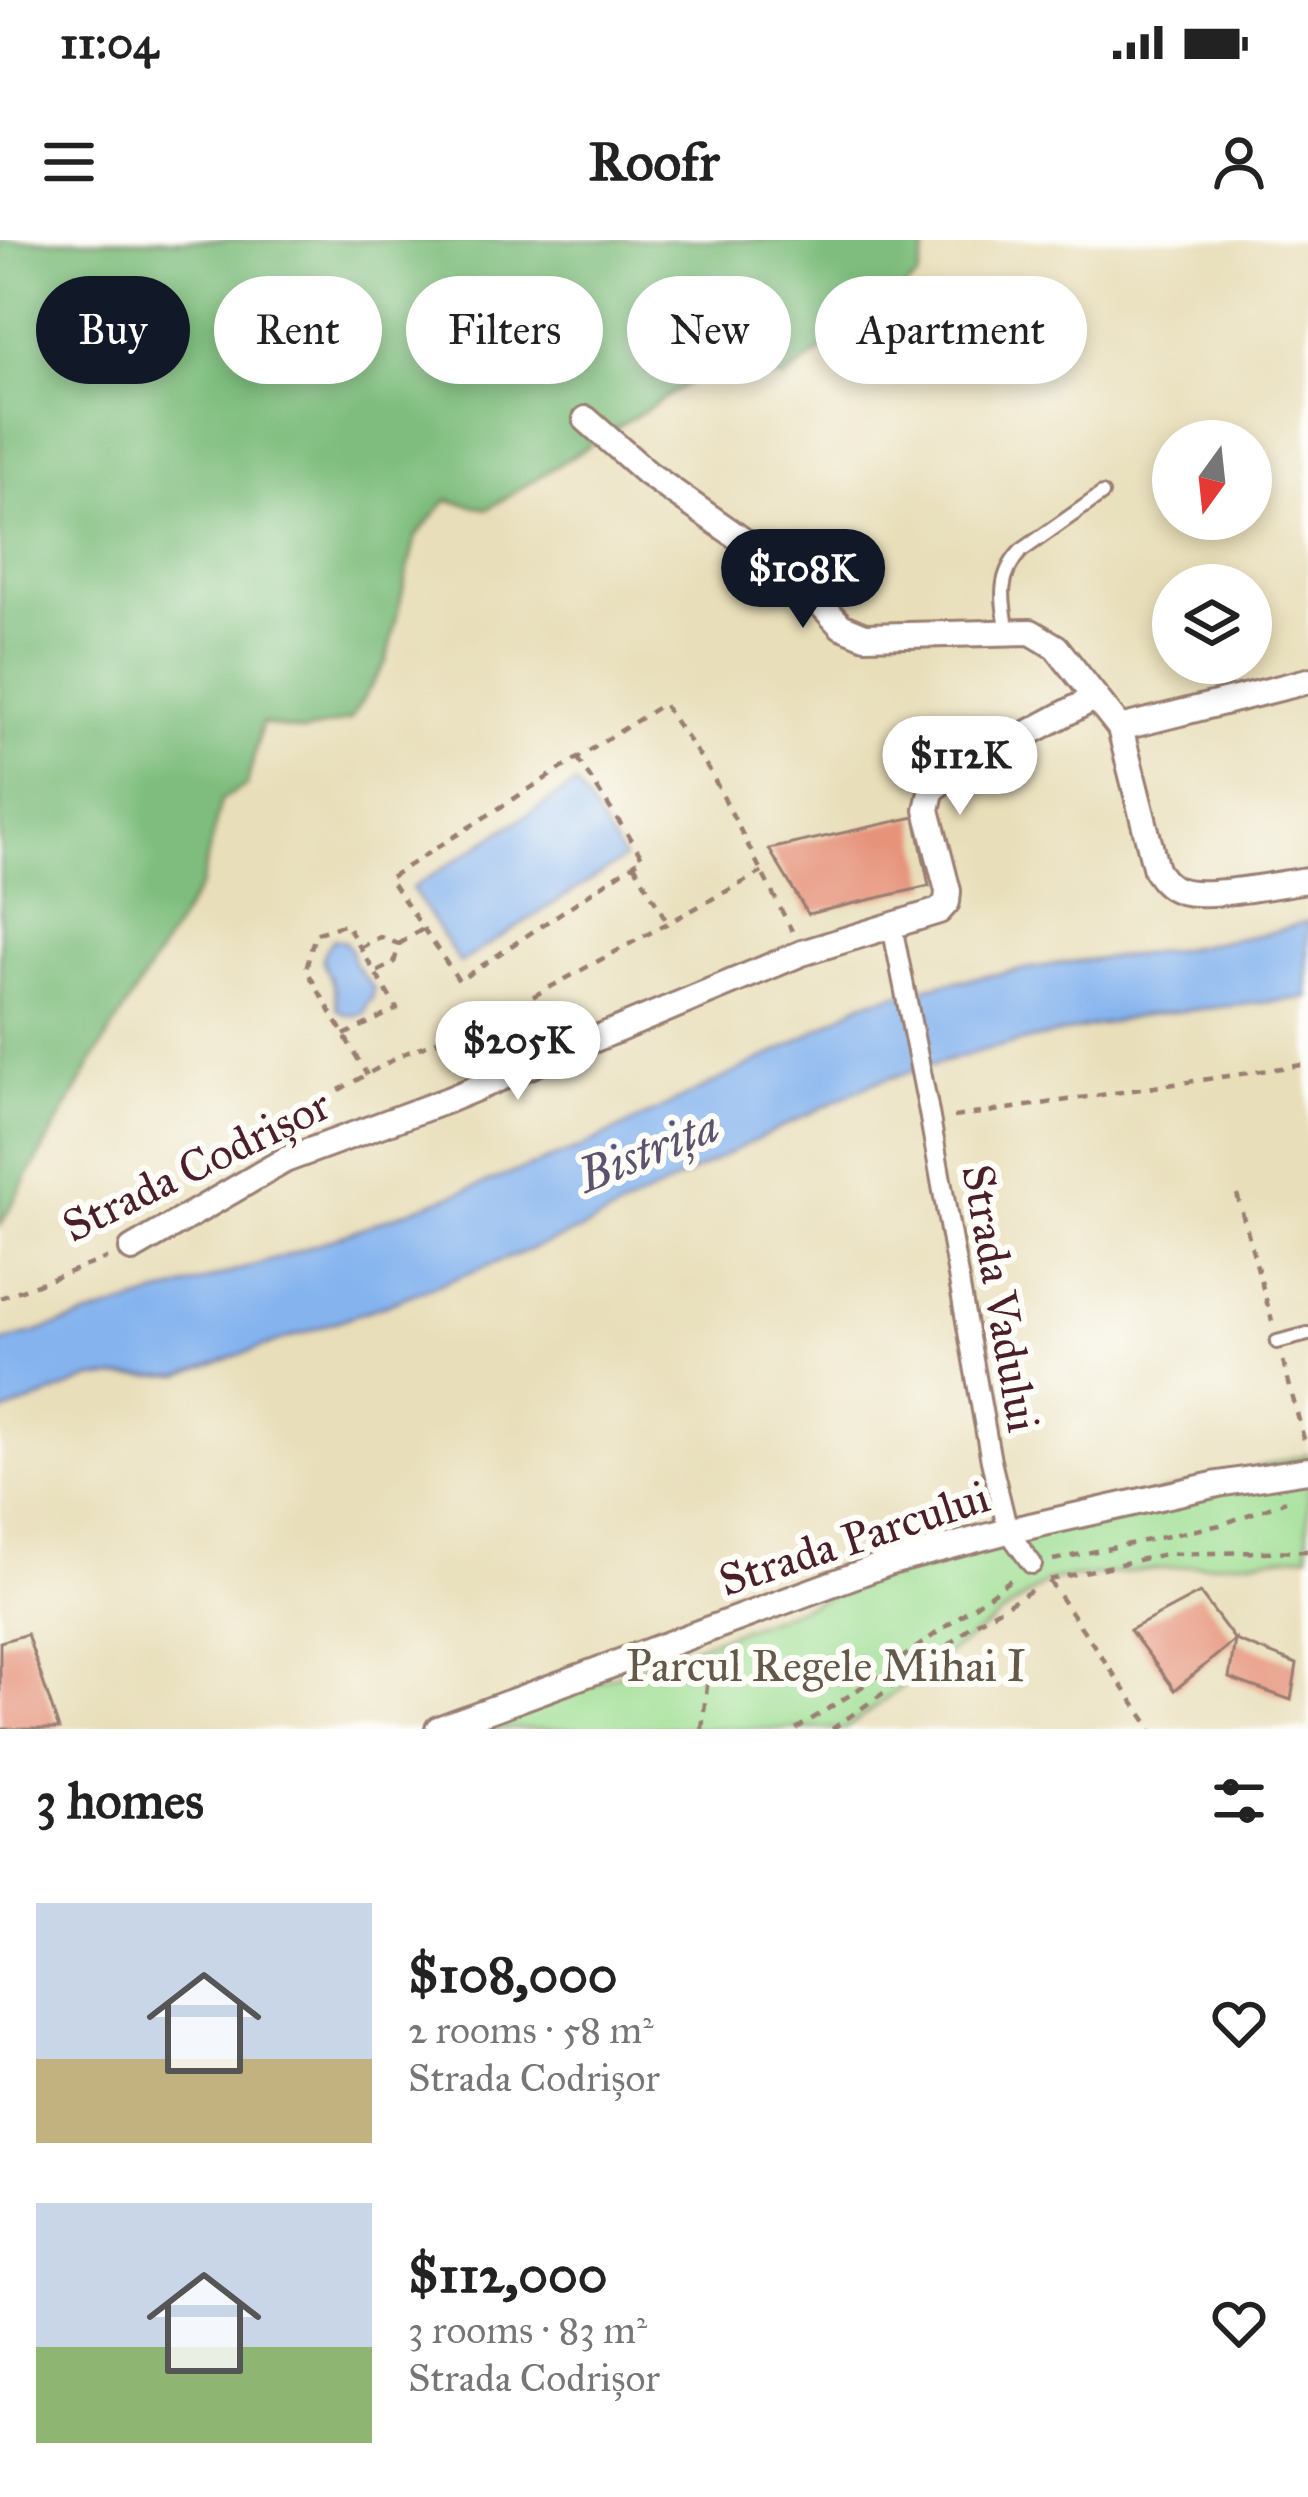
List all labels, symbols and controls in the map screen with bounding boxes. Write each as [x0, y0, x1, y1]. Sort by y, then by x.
text: 11:04 [60, 15, 158, 70]
icon: menu [36, 129, 102, 195]
text: Roofr [588, 129, 720, 195]
icon: person [1206, 129, 1272, 195]
chip: Buy [36, 276, 190, 384]
chip: Rent [214, 276, 382, 384]
chip: Filters [406, 276, 603, 384]
chip: New [627, 276, 791, 384]
chip: Apartment [815, 276, 1087, 384]
north arrow [1152, 420, 1272, 540]
map controls [1152, 420, 1272, 684]
pin: $108K [719, 529, 887, 631]
text: $108K [748, 544, 858, 592]
button: layers [1152, 564, 1272, 684]
pin: $112K [876, 716, 1044, 818]
text: $112K [909, 731, 1011, 779]
pin: $205K [434, 1001, 602, 1103]
text: $205K [462, 1016, 574, 1064]
street label: Strada Codrișor [53, 1077, 339, 1253]
water label: Bistrița [567, 1095, 727, 1206]
street label: Strada Vadului [950, 1160, 1052, 1436]
street label: Strada Parcului [712, 1468, 996, 1608]
park label: Parcul Regele Mihai I [626, 1638, 1026, 1693]
icon: filters [1206, 1768, 1272, 1834]
text: 3 homes [36, 1770, 204, 1832]
text: $108,000 [408, 1944, 618, 2006]
icon: home [132, 1951, 276, 2095]
icon: heart [1206, 1990, 1272, 2056]
text: 2 rooms · 58 m² [408, 2006, 654, 2054]
text: Strada Codrișor [408, 2054, 660, 2102]
text: $112,000 [408, 2244, 607, 2306]
icon: home [132, 2251, 276, 2395]
icon: heart [1206, 2290, 1272, 2356]
text: 3 rooms · 83 m² [408, 2306, 647, 2354]
text: Strada Codrișor [408, 2354, 660, 2402]

